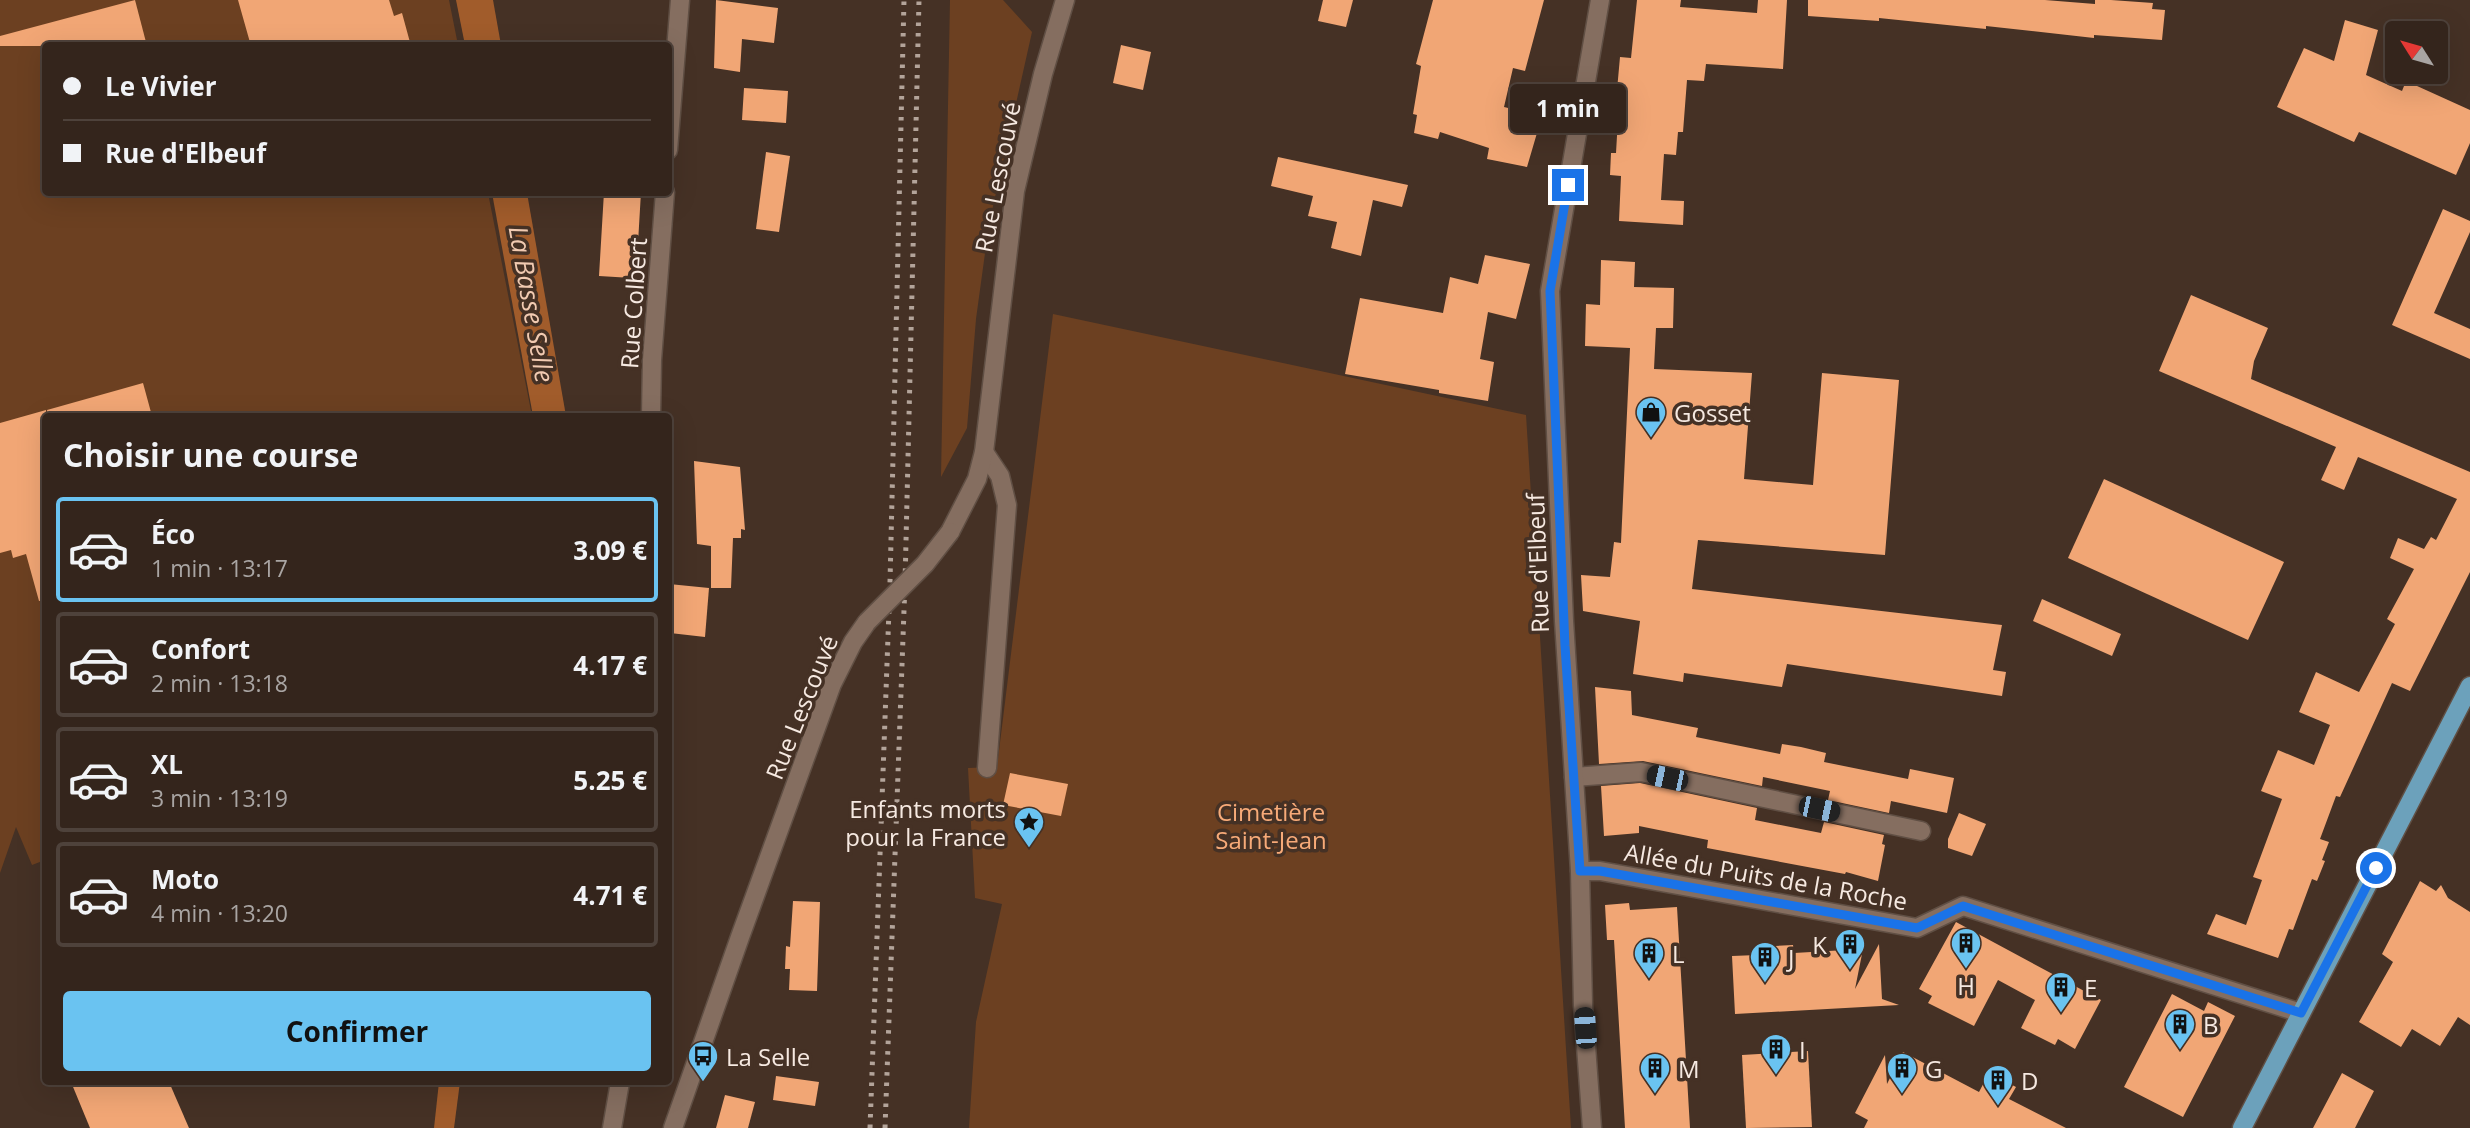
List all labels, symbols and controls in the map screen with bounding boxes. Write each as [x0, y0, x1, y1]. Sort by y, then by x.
north arrow [2385, 21, 2448, 84]
map controls [2385, 21, 2448, 84]
text: Le Vivier [105, 68, 217, 104]
callout: 1 min [1510, 83, 1626, 132]
text: 1 min [1536, 92, 1600, 124]
street label: Rue Lescouvé [966, 99, 1028, 255]
text: Rue d'Elbeuf [105, 135, 266, 171]
route end [1552, 169, 1584, 201]
water label: La Basse Selle [501, 223, 563, 385]
street label: Rue Colbert [612, 236, 654, 370]
shop icon: Gosset [1634, 395, 1668, 439]
place label: Gosset [1674, 396, 1751, 429]
text: Choisir une course [63, 433, 358, 476]
street label: Rue d'Elbeuf [1518, 491, 1556, 633]
text: Éco [151, 516, 195, 552]
icon: car [67, 518, 130, 581]
text: 3.09 € [573, 532, 647, 568]
text: 1 min · 13:17 [151, 552, 288, 584]
street label: Rue Lescouvé [757, 630, 845, 784]
text: Confort [151, 631, 250, 667]
icon: car [67, 633, 130, 696]
text: 4.17 € [573, 647, 647, 683]
text: 2 min · 13:18 [151, 667, 288, 699]
text: XL [151, 746, 183, 782]
icon: car [67, 748, 130, 811]
text: 5.25 € [573, 762, 647, 798]
car [1645, 763, 1690, 793]
text: 3 min · 13:19 [151, 782, 288, 814]
place label: Enfants morts pour la France [845, 792, 1006, 853]
car [1797, 794, 1842, 824]
park label: Cimetière Saint-Jean [1215, 795, 1327, 856]
place icon: Enfants morts pour la France [1012, 805, 1046, 849]
street label: Allée du Puits de la Roche [1622, 835, 1910, 917]
route start [2360, 852, 2392, 884]
text: Moto [151, 861, 219, 897]
icon: car [67, 863, 130, 926]
text: 4.71 € [573, 877, 647, 913]
text: 4 min · 13:20 [151, 897, 288, 929]
building icon: H [1949, 926, 1983, 970]
building icon: K [1833, 927, 1867, 971]
place label: K [1812, 928, 1827, 961]
building icon: L [1632, 936, 1666, 980]
place label: L [1672, 937, 1685, 970]
building icon: J [1748, 940, 1782, 984]
place label: J [1786, 941, 1794, 974]
place label: H [1957, 969, 1975, 1002]
building icon: E [2044, 970, 2078, 1014]
place label: E [2084, 971, 2097, 1004]
button: Confirmer [63, 991, 651, 1071]
car [1574, 1006, 1597, 1050]
building icon: B [2163, 1007, 2197, 1051]
place label: B [2203, 1008, 2219, 1041]
building icon: I [1759, 1032, 1793, 1076]
place label: I [1799, 1033, 1806, 1066]
bus stop icon: La Selle [686, 1039, 720, 1083]
place label: La Selle [726, 1040, 810, 1073]
building icon: M [1638, 1051, 1672, 1095]
building icon: G [1885, 1051, 1919, 1095]
place label: M [1678, 1052, 1700, 1085]
place label: G [1925, 1052, 1942, 1085]
building icon: D [1981, 1063, 2015, 1107]
place label: D [2021, 1064, 2038, 1097]

